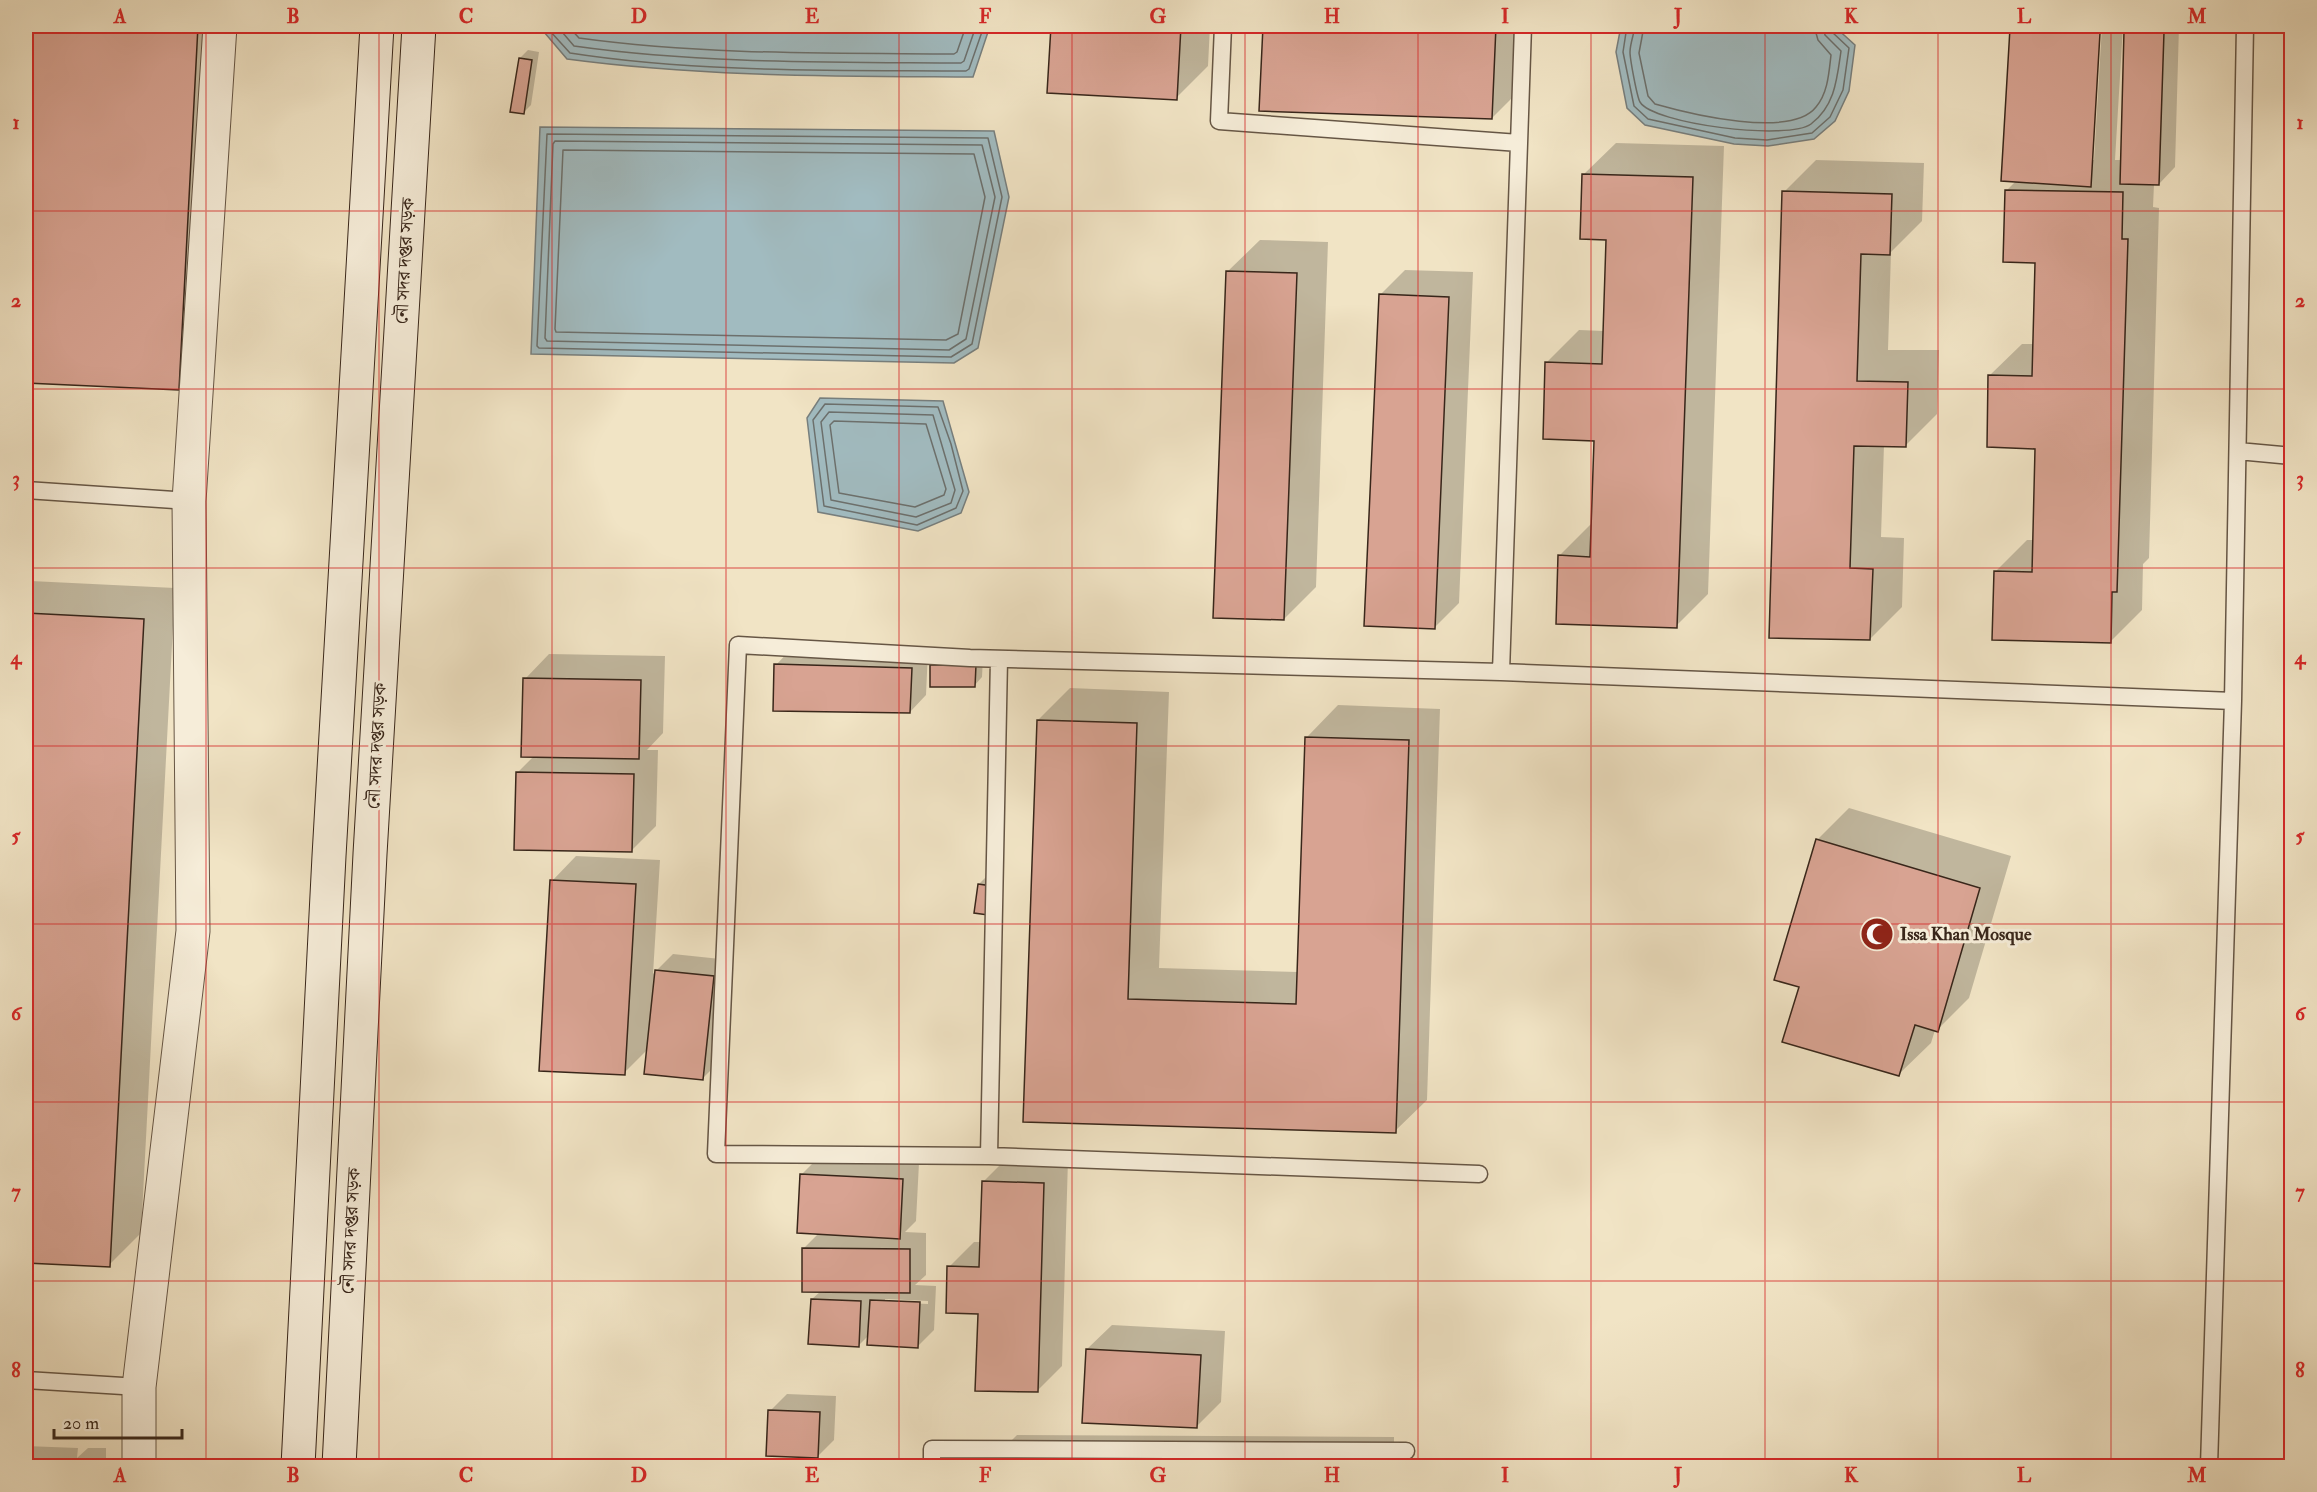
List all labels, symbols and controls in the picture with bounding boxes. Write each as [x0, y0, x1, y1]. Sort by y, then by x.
text: A [113, 4, 127, 29]
text: B [286, 4, 300, 29]
text: C [459, 4, 473, 29]
text: D [631, 4, 647, 29]
text: E [805, 4, 820, 29]
text: F [979, 4, 992, 29]
text: G [1150, 4, 1167, 29]
text: H [1324, 4, 1340, 29]
text: I [1501, 4, 1509, 29]
text: J [1673, 4, 1682, 29]
text: K [1844, 4, 1859, 29]
text: L [2017, 4, 2032, 29]
text: M [2186, 4, 2207, 29]
text: 1 [12, 110, 20, 135]
text: 1 [2296, 110, 2304, 135]
street label: নৌ সদর দপ্তর সড়ক [390, 196, 420, 325]
text: 2 [11, 288, 21, 313]
text: 2 [2295, 288, 2305, 313]
text: 3 [12, 466, 20, 491]
text: 3 [2296, 466, 2304, 491]
text: 4 [10, 645, 23, 670]
text: 4 [2294, 645, 2307, 670]
street label: নৌ সদর দপ্তর সড়ক [362, 681, 392, 810]
text: 5 [12, 823, 22, 848]
text: 5 [2296, 823, 2306, 848]
mosque icon: Issa Khan Mosque [1859, 916, 1895, 952]
place label: Issa Khan Mosque [1900, 923, 2032, 946]
text: 6 [11, 1001, 23, 1026]
text: 6 [2295, 1001, 2307, 1026]
street label: নৌ সদর দপ্তর সড়ক [336, 1166, 366, 1295]
text: 7 [11, 1179, 21, 1204]
text: 7 [2295, 1179, 2305, 1204]
text: 8 [11, 1358, 21, 1383]
text: 8 [2295, 1358, 2305, 1383]
scale bar [54, 1402, 182, 1440]
text: 20 m [63, 1412, 99, 1435]
text: A [113, 1463, 127, 1488]
text: B [286, 1463, 300, 1488]
text: C [459, 1463, 473, 1488]
text: D [631, 1463, 647, 1488]
text: E [805, 1463, 820, 1488]
text: F [979, 1463, 992, 1488]
text: G [1150, 1463, 1167, 1488]
text: H [1324, 1463, 1340, 1488]
text: I [1501, 1463, 1509, 1488]
text: J [1673, 1463, 1682, 1488]
text: K [1844, 1463, 1859, 1488]
text: L [2017, 1463, 2032, 1488]
text: M [2186, 1463, 2207, 1488]

